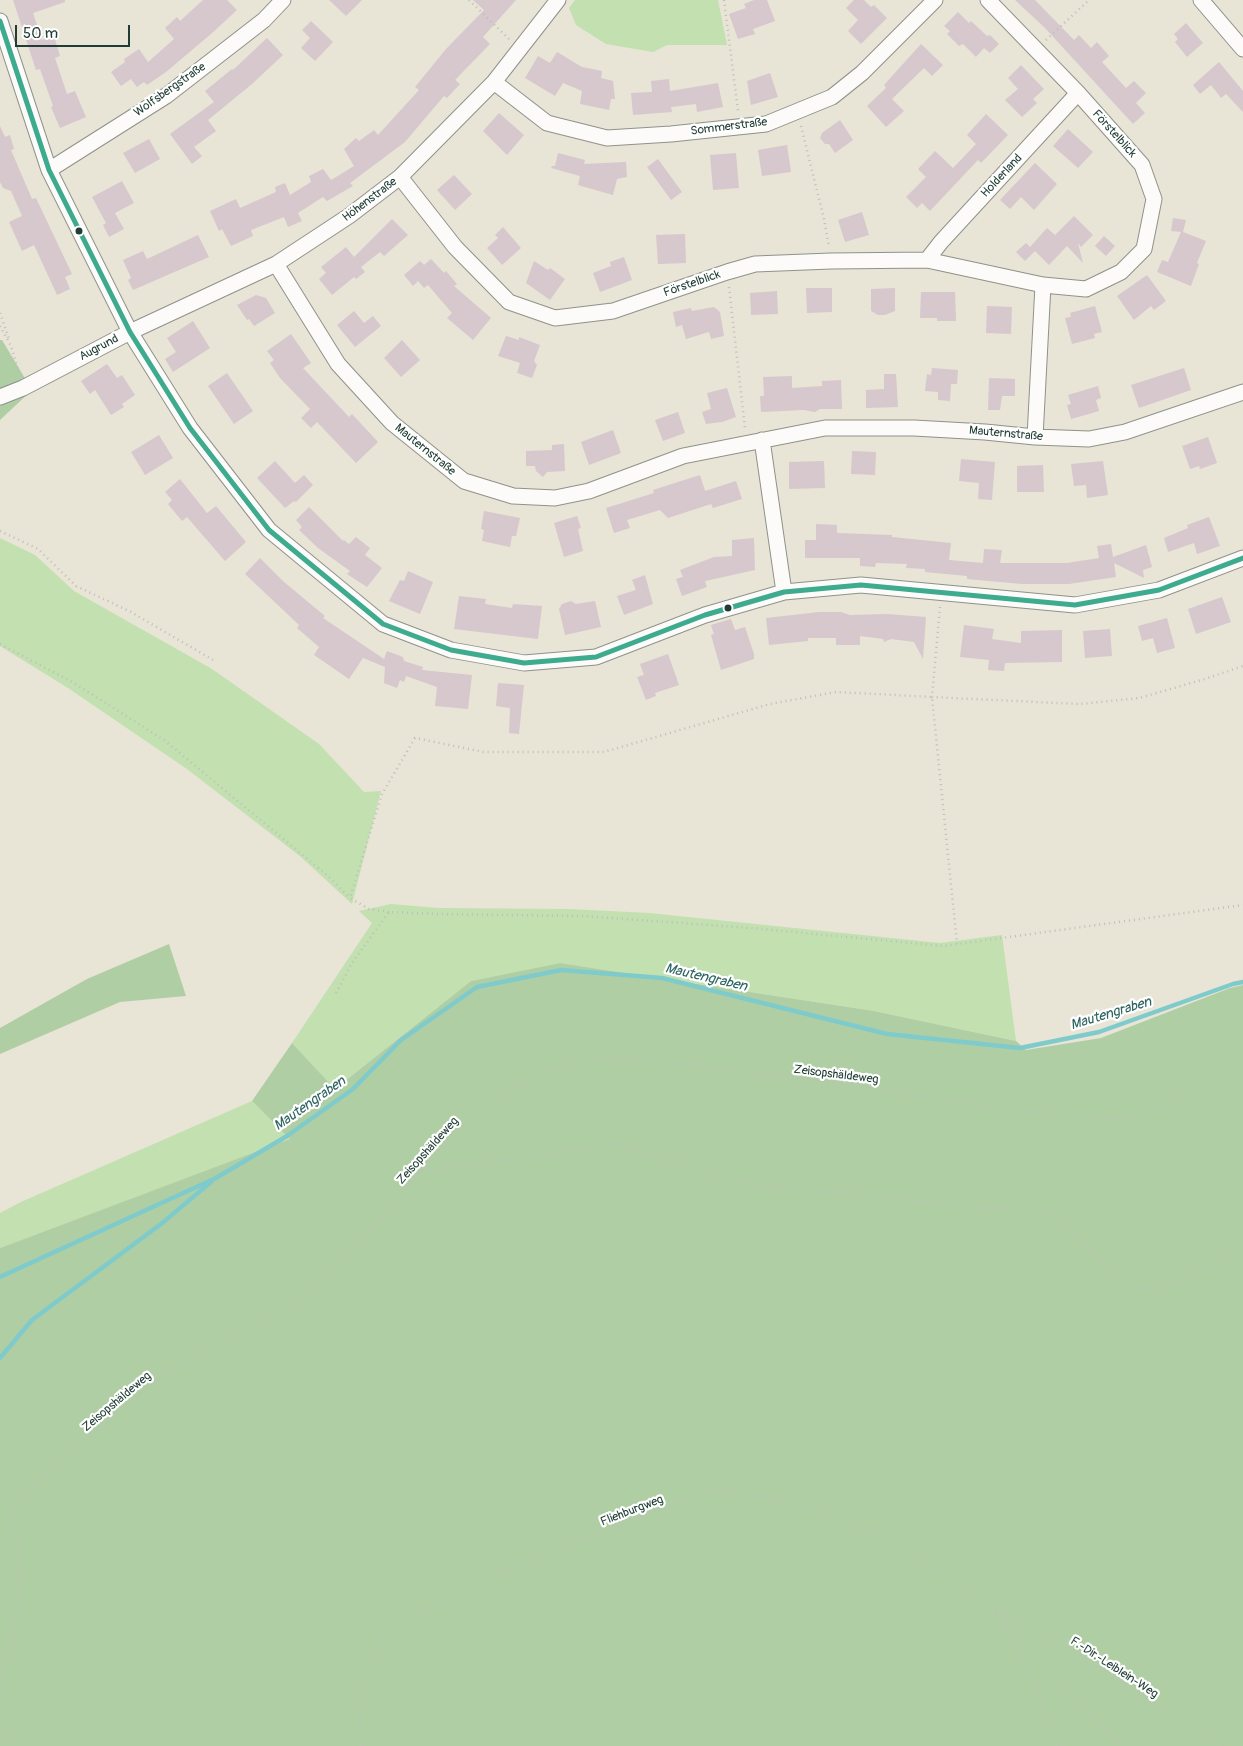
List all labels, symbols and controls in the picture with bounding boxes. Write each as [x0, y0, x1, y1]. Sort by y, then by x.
scale bar [18, 15, 132, 47]
text: 50 m [23, 24, 58, 43]
street label: Wolfsbergstraße [131, 60, 209, 120]
street label: Förstelblick [1089, 107, 1139, 161]
street label: Sommerstraße [690, 115, 768, 139]
street label: Holderland [978, 151, 1026, 201]
street label: Höhenstraße [340, 175, 400, 225]
unlabelled marker [74, 226, 84, 236]
street label: Förstelblick [662, 268, 722, 300]
street label: Augrund [77, 332, 121, 364]
street label: Mauternstraße [392, 421, 458, 479]
street label: Mauternstraße [968, 424, 1044, 444]
unlabelled marker [723, 603, 733, 613]
water label: Mautengraben [663, 960, 749, 996]
water label: Mautengraben [1069, 994, 1153, 1034]
street label: Zeisopshäldeweg [793, 1063, 879, 1087]
water label: Mautengraben [271, 1073, 349, 1135]
street label: Zeisopshäldeweg [394, 1114, 462, 1188]
street label: Zeisopshäldeweg [80, 1369, 154, 1435]
street label: Fliehburgweg [599, 1492, 665, 1530]
street label: F.-Dir.-Leiblein-Weg [1068, 1634, 1160, 1702]

